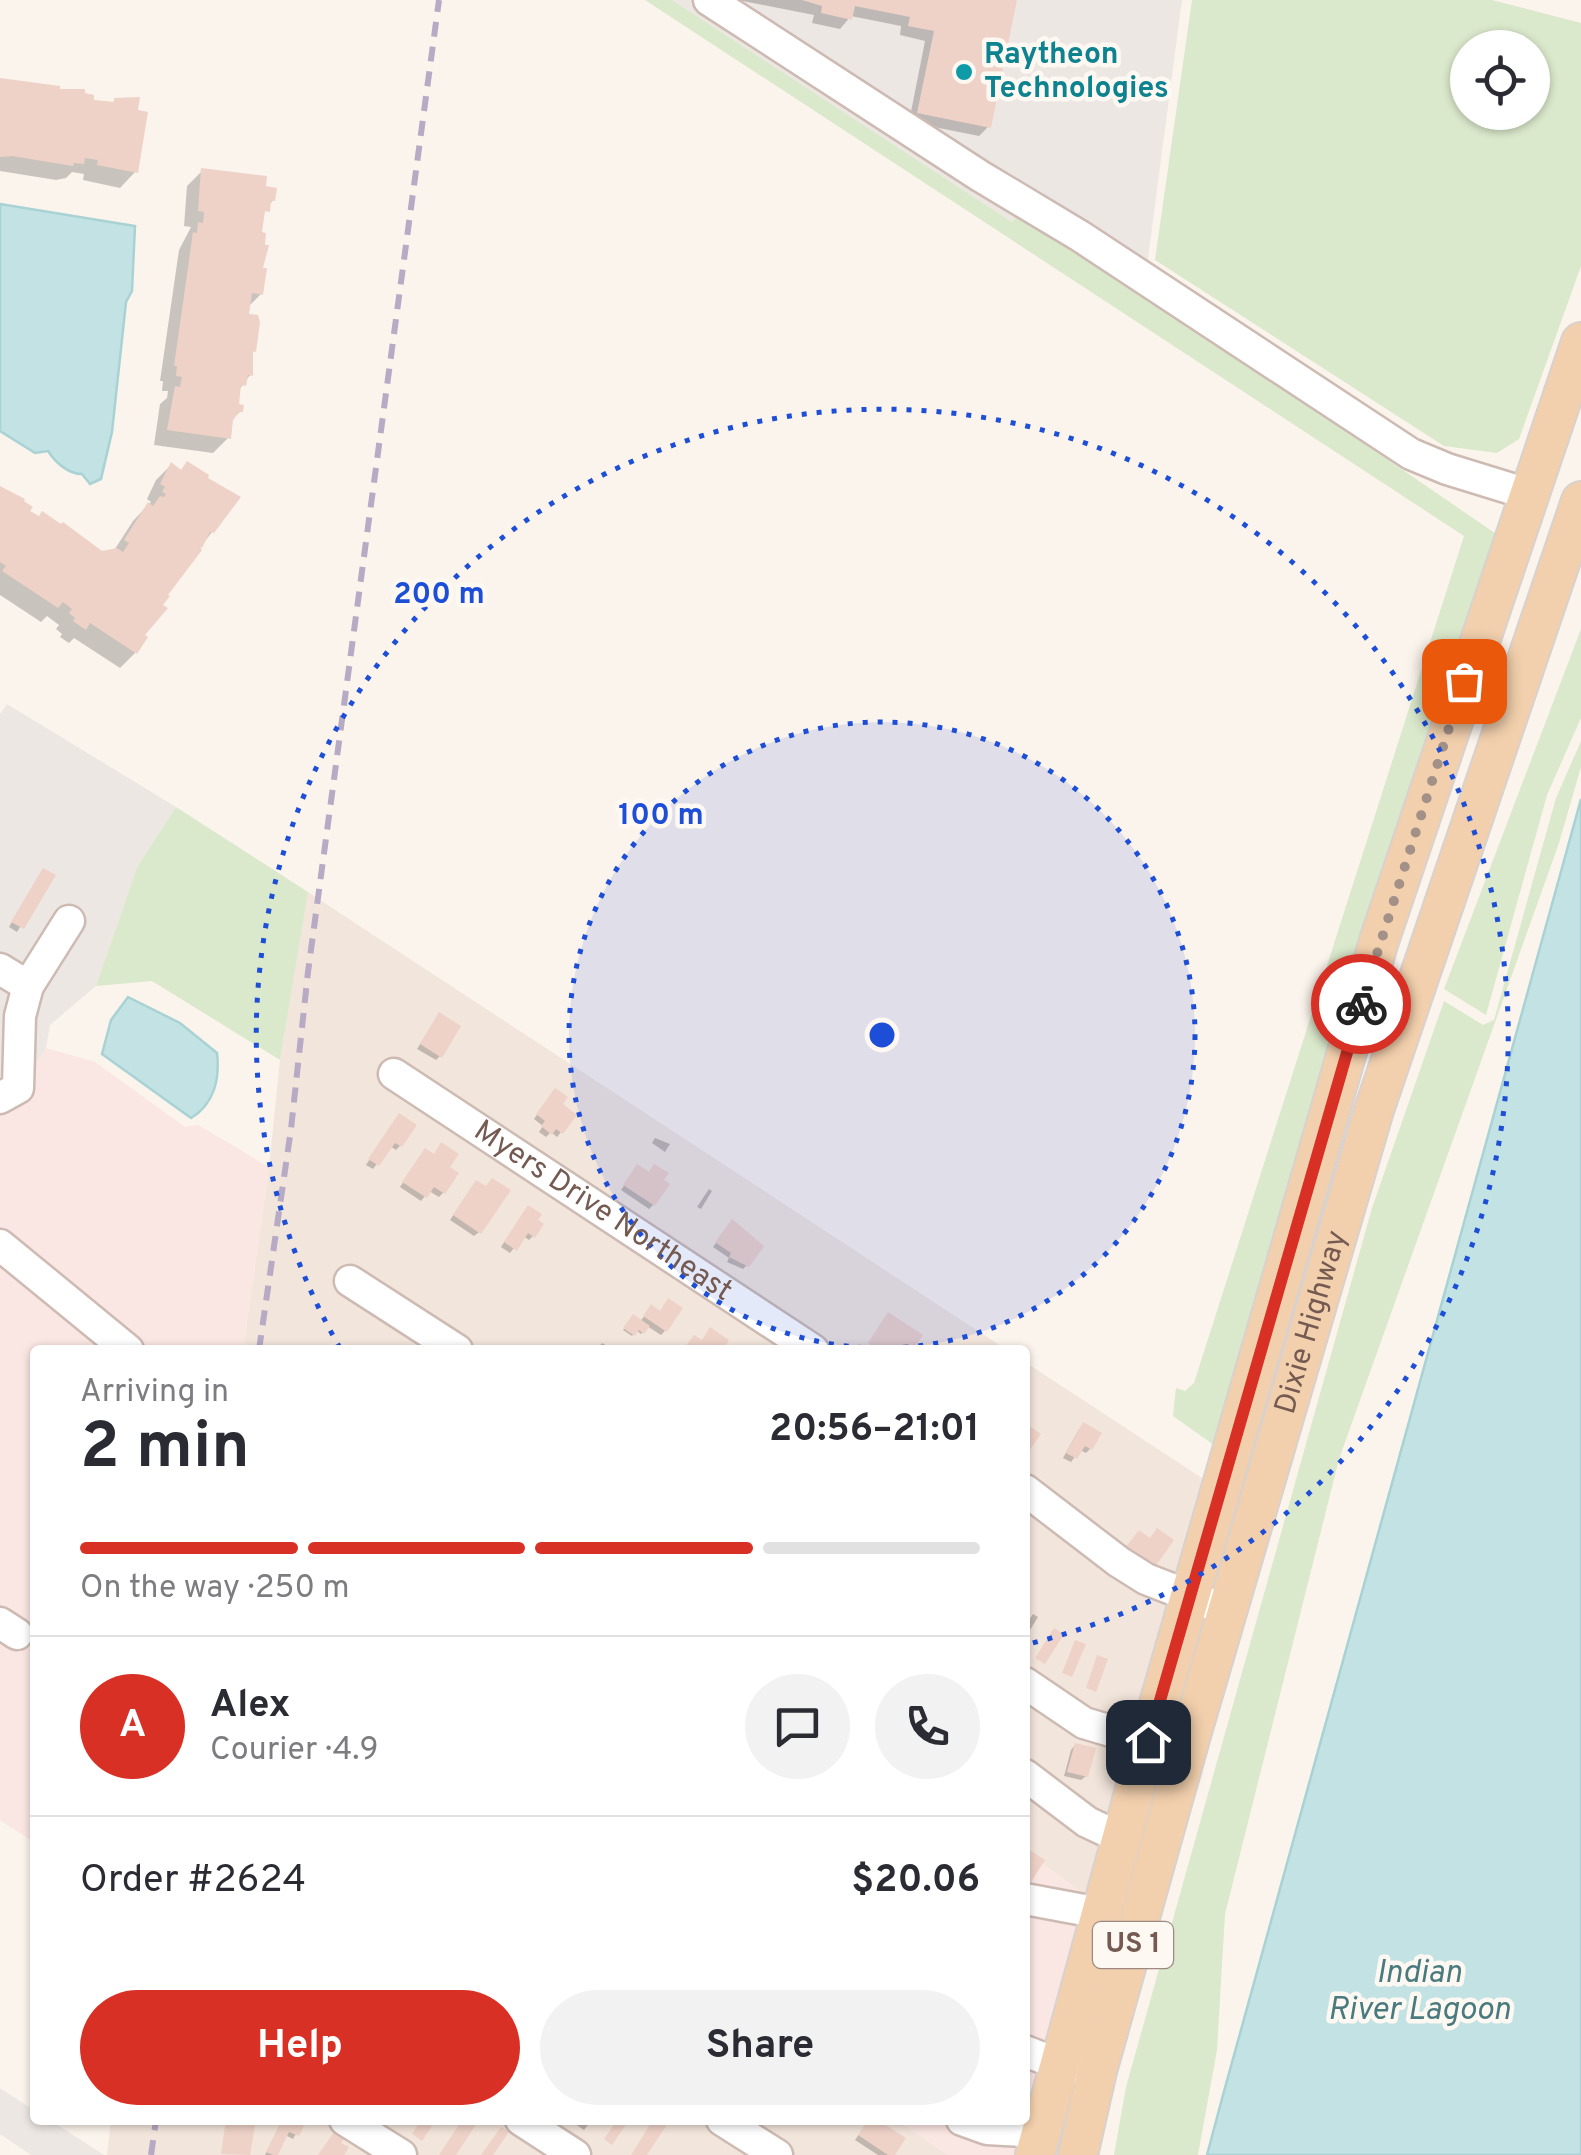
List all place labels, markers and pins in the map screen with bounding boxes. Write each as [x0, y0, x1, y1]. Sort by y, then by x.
place label: Raytheon Technologies [984, 37, 1169, 108]
marker: Raytheon Technologies [953, 61, 975, 83]
pin [1422, 639, 1507, 724]
centre of rings [864, 1017, 900, 1053]
pin [1106, 1700, 1191, 1785]

